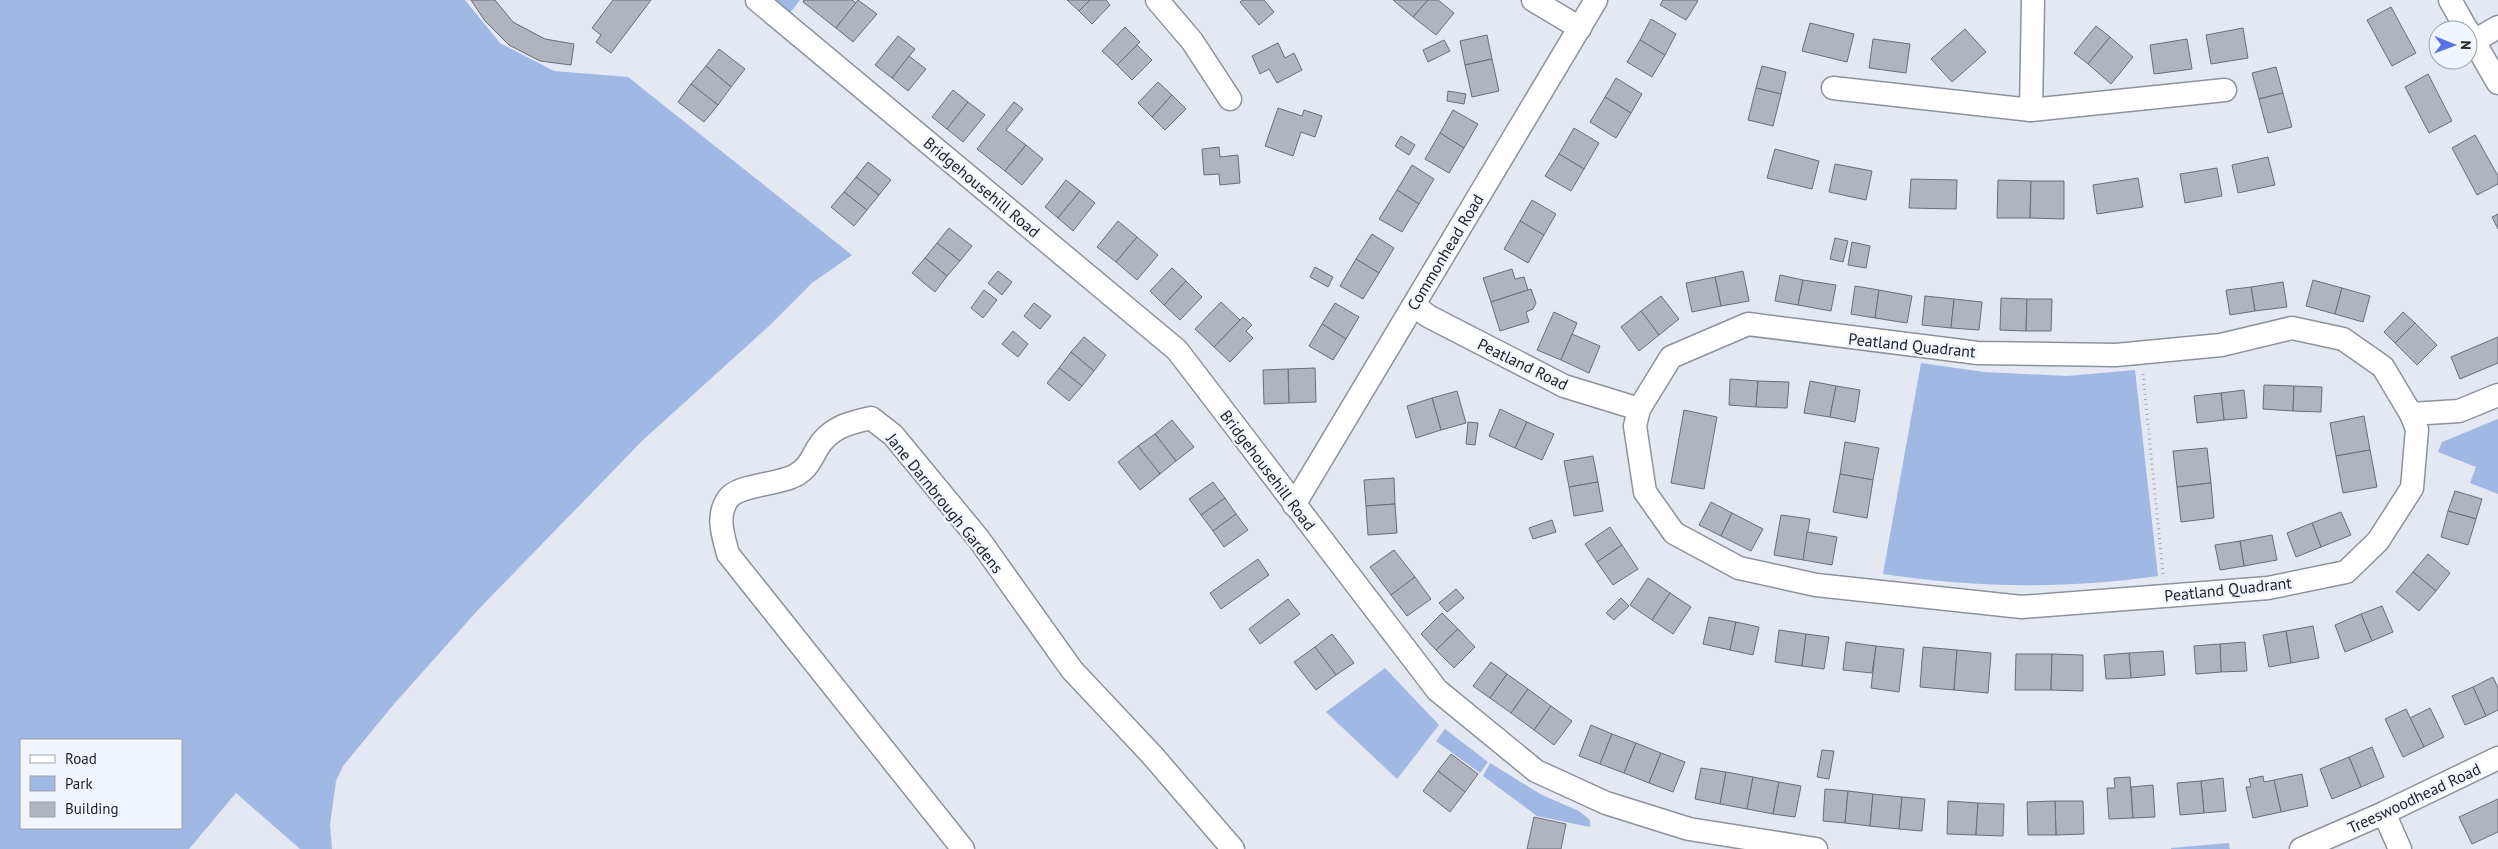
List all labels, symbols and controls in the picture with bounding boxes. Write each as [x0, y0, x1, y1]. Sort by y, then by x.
north arrow [2428, 20, 2478, 70]
text: N [2457, 40, 2475, 50]
street label: Bridgehousehill Road [920, 132, 1044, 242]
street label: Commonhead Road [1402, 190, 1488, 314]
street label: Peatland Quadrant [1847, 328, 1977, 362]
street label: Peatland Road [1475, 334, 1571, 394]
street label: Bridgehousehill Road [1216, 406, 1320, 534]
street label: Jane Darnbrough Gardens [882, 428, 1008, 577]
street label: Peatland Quadrant [2163, 572, 2293, 606]
legend [20, 739, 182, 829]
text: Road [65, 749, 97, 768]
street label: Treeswoodhead Road [2344, 758, 2484, 838]
text: Park [65, 774, 93, 793]
text: Building [65, 799, 119, 818]

